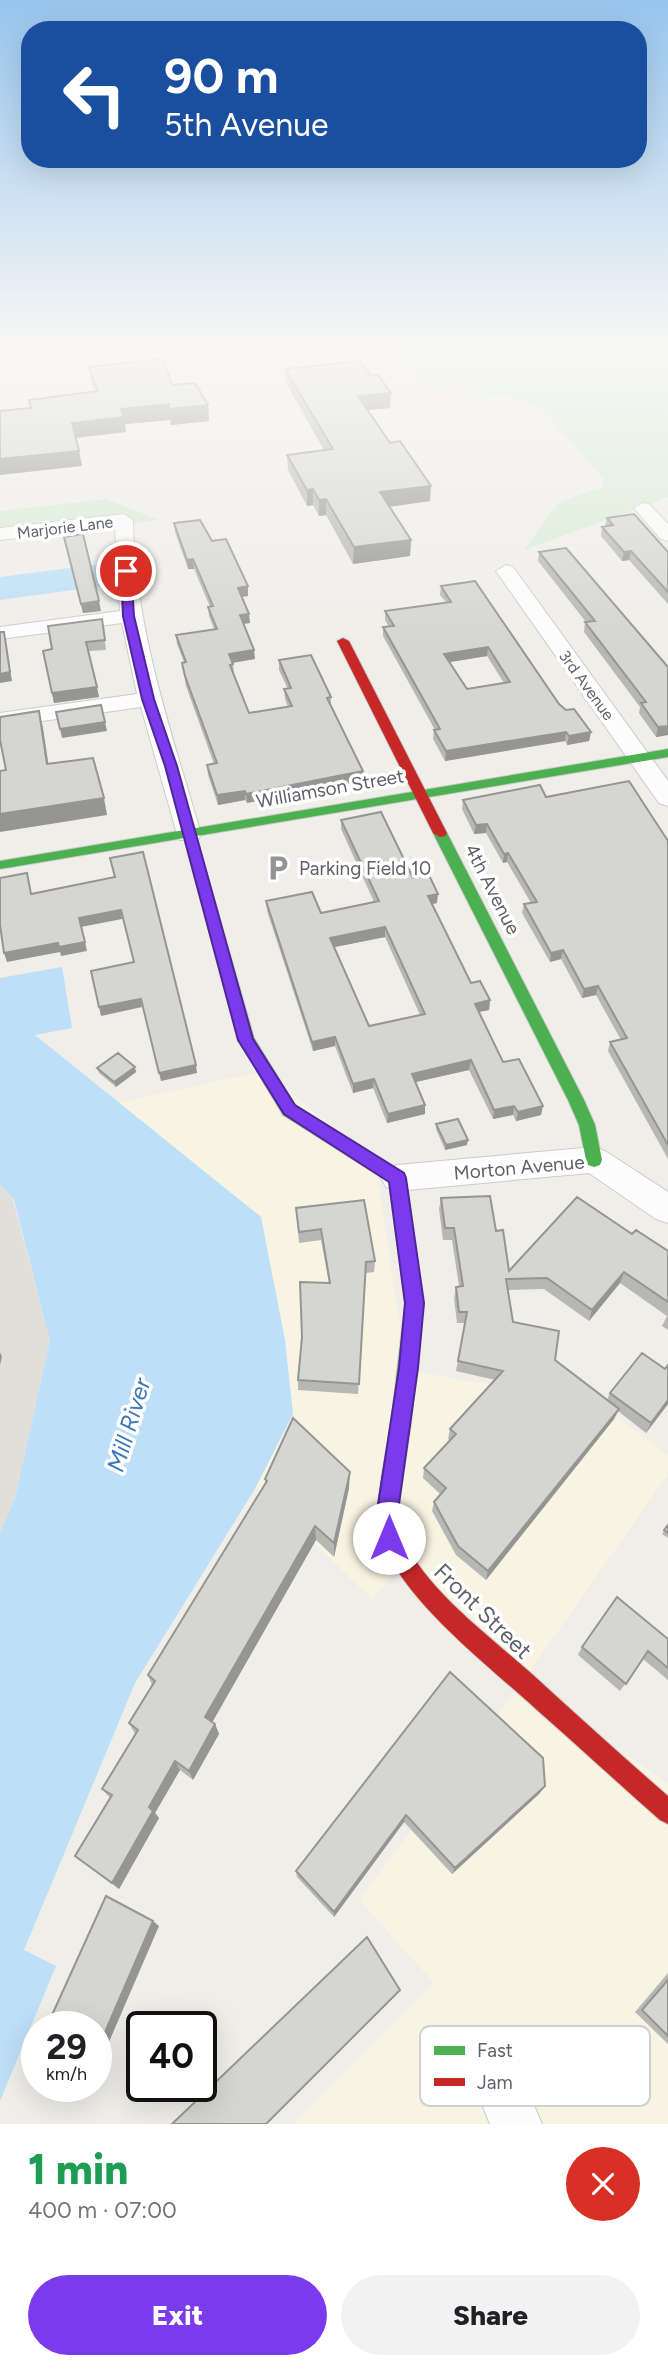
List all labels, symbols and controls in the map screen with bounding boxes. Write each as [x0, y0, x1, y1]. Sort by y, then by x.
text: 90 m [164, 46, 279, 105]
icon: left [49, 49, 140, 140]
text: 5th Avenue [164, 106, 328, 144]
street label: Marjorie Lane [16, 512, 114, 543]
pin [96, 541, 156, 601]
icon: arrive [107, 552, 145, 590]
street label: 3rd Avenue [555, 647, 618, 724]
street label: Williamson Street [254, 764, 406, 813]
street label: 4th Avenue [460, 840, 525, 938]
parking icon: Parking Field 10 [263, 853, 293, 883]
place label: Parking Field 10 [299, 857, 431, 880]
street label: Morton Avenue [453, 1150, 585, 1185]
water label: Mill River [101, 1374, 157, 1475]
position arrow [352, 1501, 426, 1575]
street label: Front Street [428, 1558, 538, 1664]
speed limit sign: 40 [126, 2011, 217, 2102]
text: 29 [46, 2026, 87, 2068]
legend [420, 2026, 650, 2106]
text: Fast [477, 2039, 513, 2062]
text: km/h [46, 2063, 87, 2085]
text: Jam [477, 2071, 513, 2094]
text: 1 min [28, 2144, 128, 2195]
button: close [566, 2147, 640, 2221]
text: 400 m · 07:00 [28, 2196, 177, 2224]
button: Exit [28, 2275, 327, 2355]
button: Share [341, 2275, 640, 2355]

